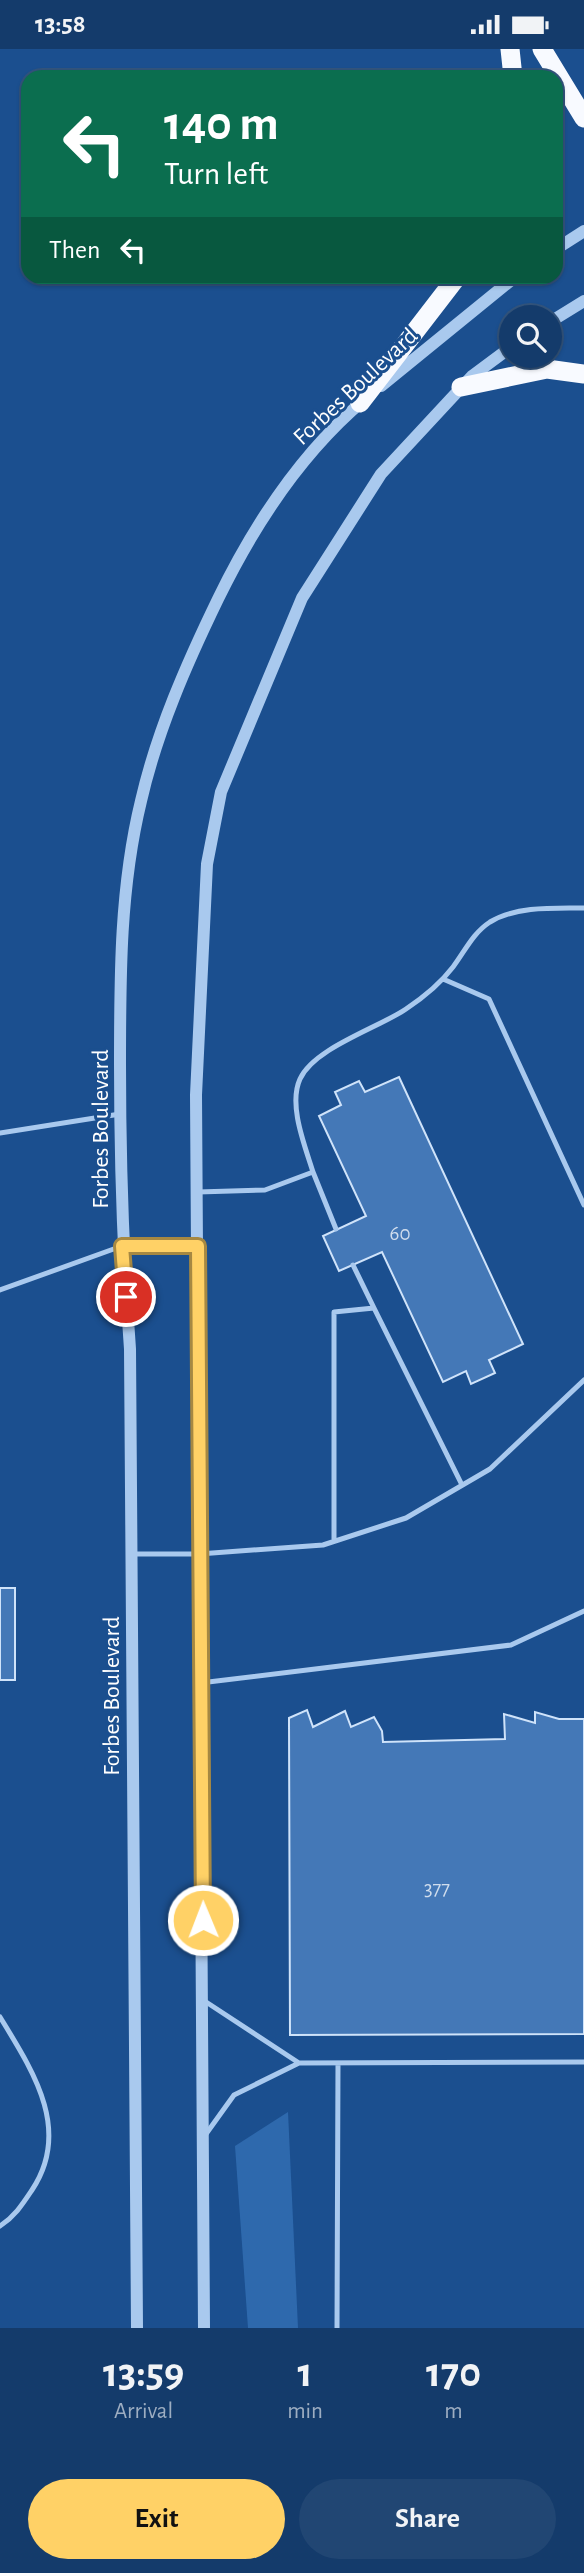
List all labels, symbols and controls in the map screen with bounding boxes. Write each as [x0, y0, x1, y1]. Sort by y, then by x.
text: 13:58 [35, 11, 86, 37]
icon: left [49, 98, 140, 189]
text: 140 m [164, 100, 279, 149]
text: Turn left [164, 158, 268, 190]
icon: left [114, 231, 152, 269]
text: Then [49, 237, 100, 263]
map controls [499, 305, 562, 368]
button: search [499, 305, 562, 368]
street label: Forbes Boulevard [289, 324, 422, 450]
street label: Forbes Boulevard [89, 1049, 113, 1209]
house number: 60 [390, 1223, 410, 1244]
pin [96, 1267, 156, 1327]
icon: arrive [107, 1278, 145, 1316]
street label: Forbes Boulevard [100, 1616, 124, 1776]
house number: 377 [424, 1878, 450, 1899]
position arrow [166, 1883, 240, 1957]
text: 13:59 [103, 2352, 184, 2394]
text: 1 [297, 2352, 313, 2394]
text: 170 [426, 2352, 481, 2394]
text: Arrival [114, 2400, 173, 2423]
text: min [287, 2400, 323, 2423]
text: m [444, 2400, 463, 2423]
button: Exit [28, 2479, 285, 2559]
button: Share [299, 2479, 556, 2559]

